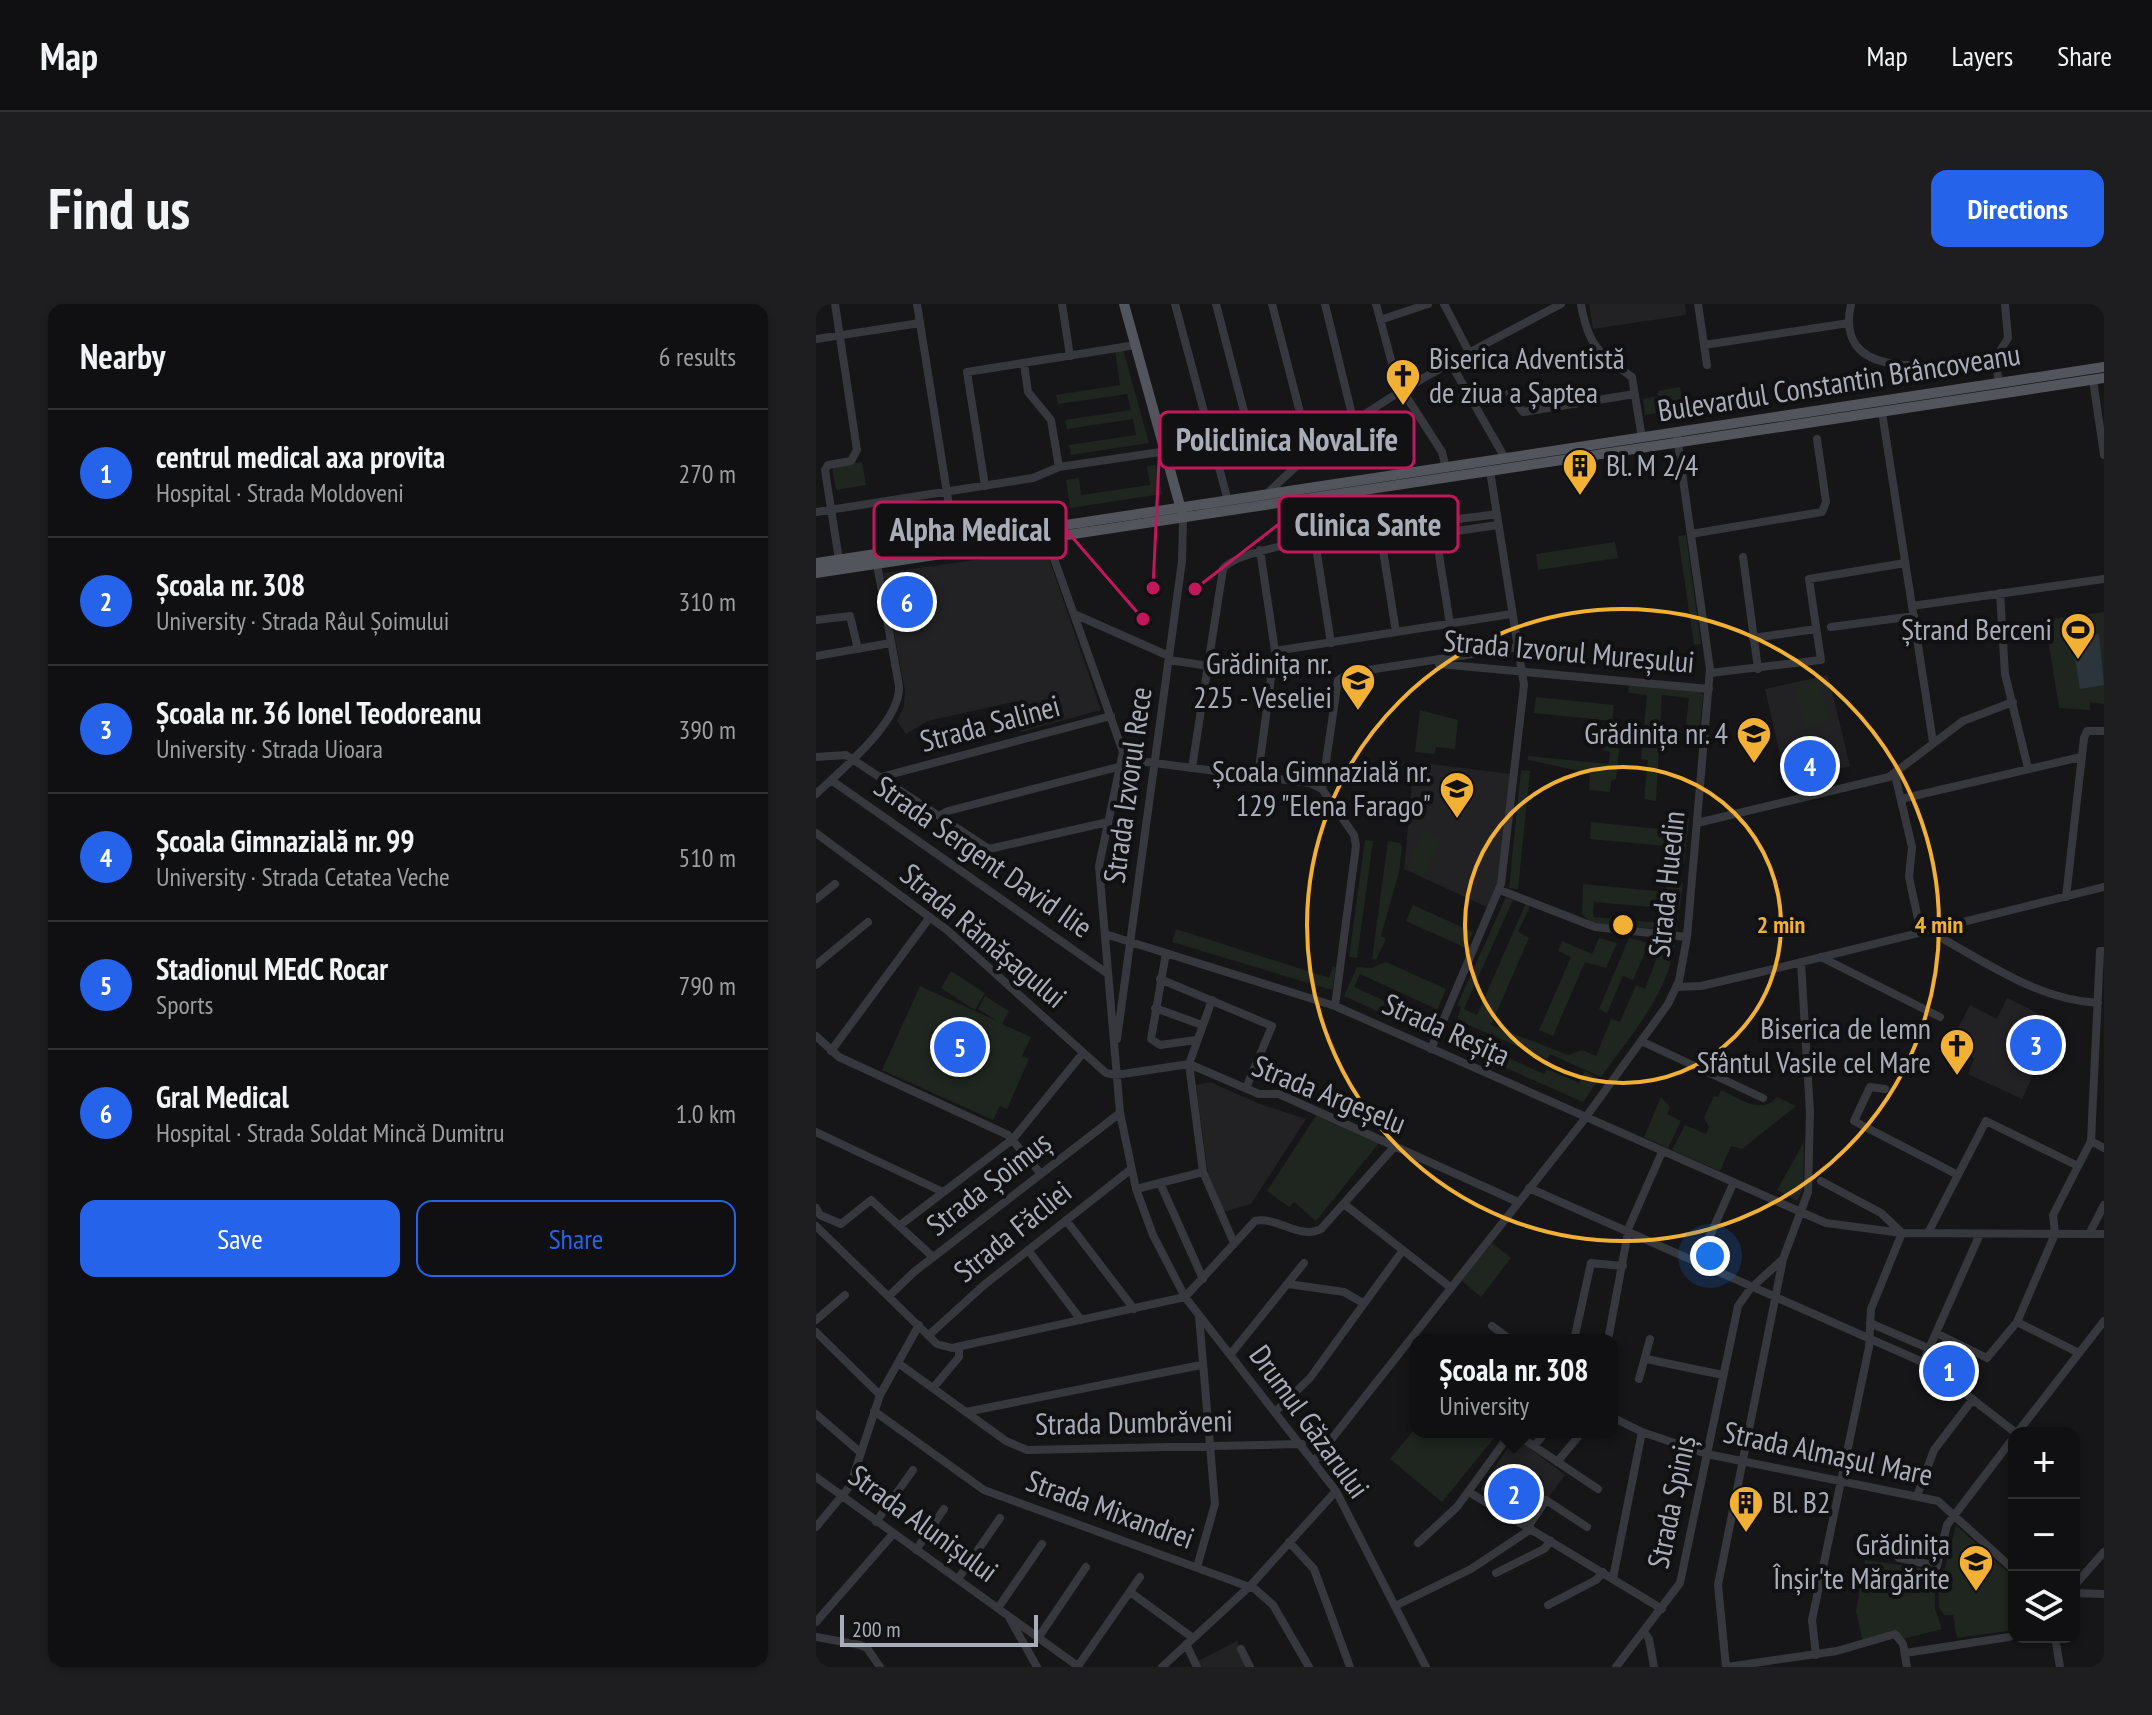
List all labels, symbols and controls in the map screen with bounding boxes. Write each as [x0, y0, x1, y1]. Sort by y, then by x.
text: Map [40, 31, 98, 80]
text: Map [1866, 37, 1908, 74]
text: Layers [1952, 37, 2013, 74]
text: Share [2057, 37, 2112, 74]
button: Directions [1931, 170, 2104, 247]
text: Find us [48, 172, 190, 244]
text: Nearby [80, 334, 165, 378]
street label: Bulevardul Constantin Brâncoveanu [1655, 334, 2023, 429]
place label: Biserica Adventistă de ziua a Șaptea [1429, 338, 1625, 411]
text: 6 results [659, 340, 736, 373]
church icon: Biserica Adventistă de ziua a Șaptea [1384, 357, 1422, 407]
callout: Policlinica NovaLife [1160, 412, 1414, 468]
text: Policlinica NovaLife [1176, 418, 1398, 460]
text: centrul medical axa provita [156, 437, 445, 476]
place label: Bl. M 2/4 [1606, 445, 1698, 484]
building icon: Bl. M 2/4 [1561, 447, 1599, 497]
text: 1 [100, 457, 112, 490]
text: 270 m [678, 457, 736, 490]
text: Hospital · Strada Moldoveni [156, 476, 404, 509]
callout: Clinica Sante [1279, 496, 1458, 552]
callout: Alpha Medical [874, 502, 1066, 558]
text: Clinica Sante [1295, 503, 1441, 545]
text: Alpha Medical [889, 508, 1051, 550]
text: Școala nr. 308 [156, 565, 305, 604]
pin: 6 [881, 572, 933, 632]
text: 2 [100, 585, 112, 618]
text: 310 m [678, 585, 736, 618]
text: University · Strada Râul Șoimului [156, 604, 449, 637]
place label: Ștrand Berceni [1901, 609, 2052, 648]
sports icon: Ștrand Berceni [2059, 611, 2097, 661]
street label: Strada Izvorul Mureșului [1442, 620, 1696, 681]
place label: Grădinița nr. 225 - Veseliei [1193, 643, 1332, 716]
school or university icon: Grădinița nr. 225 - Veseliei [1339, 662, 1377, 712]
street label: Strada Izvorul Rece [1093, 684, 1160, 885]
street label: Strada Salinei [915, 685, 1064, 760]
text: Școala nr. 36 Ionel Teodoreanu [156, 693, 481, 732]
text: 3 [100, 713, 112, 746]
text: 390 m [678, 713, 736, 746]
place label: Grădinița nr. 4 [1584, 713, 1728, 752]
school or university icon: Grădinița nr. 4 [1735, 715, 1773, 765]
text: University · Strada Uioara [156, 732, 383, 765]
pin: 4 [1784, 736, 1836, 796]
place label: Școala Gimnazială nr. 129 "Elena Farago" [1212, 751, 1431, 824]
street label: Strada Sergent David Ilie [867, 766, 1100, 946]
school or university icon: Școala Gimnazială nr. 129 "Elena Farago" [1438, 770, 1476, 820]
street label: Strada Huedin [1638, 809, 1693, 959]
text: Școala Gimnazială nr. 99 [156, 821, 415, 860]
text: 4 [100, 841, 112, 874]
text: 510 m [678, 841, 736, 874]
street label: Strada Rămășagului [893, 854, 1075, 1016]
text: University · Strada Cetatea Veche [156, 860, 450, 893]
text: 2 min [1757, 909, 1805, 940]
text: 4 min [1915, 909, 1963, 940]
centre of rings [1609, 911, 1637, 939]
text: Stadionul MEdC Rocar [156, 949, 388, 988]
text: 5 [100, 969, 112, 1002]
text: 790 m [678, 969, 736, 1002]
street label: Strada Reșița [1377, 983, 1516, 1074]
text: Sports [156, 988, 213, 1021]
place label: Biserica de lemn Sfântul Vasile cel Mare [1697, 1008, 1931, 1081]
pin: 3 [2010, 1015, 2062, 1075]
pin: 5 [934, 1017, 986, 1077]
church icon: Biserica de lemn Sfântul Vasile cel Mare [1938, 1027, 1976, 1077]
street label: Strada Argeșelu [1247, 1045, 1412, 1142]
text: Gral Medical [156, 1077, 289, 1116]
text: 6 [100, 1097, 112, 1130]
text: 1.0 km [675, 1097, 736, 1130]
text: Hospital · Strada Soldat Mincă Dumitru [156, 1116, 505, 1149]
street label: Strada Șoimuș [918, 1122, 1058, 1244]
street label: Strada Făcliei [945, 1172, 1079, 1290]
button: Save [80, 1200, 400, 1277]
button: Share [416, 1200, 736, 1277]
your location [1690, 1236, 1730, 1276]
popup [1410, 1334, 1618, 1438]
street label: Drumul Găzarului [1241, 1337, 1379, 1505]
pin: 1 [1923, 1341, 1975, 1401]
text: Școala nr. 308 [1439, 1350, 1589, 1389]
text: University [1439, 1389, 1529, 1422]
street label: Strada Dumbrăveni [1035, 1400, 1233, 1443]
street label: Strada Almașul Mare [1720, 1411, 1936, 1494]
map controls [2008, 1427, 2080, 1643]
button: + [2008, 1427, 2080, 1499]
street label: Strada Spiniș [1637, 1432, 1704, 1572]
street label: Strada Alunișului [841, 1455, 1006, 1590]
street label: Strada Mixandrei [1021, 1460, 1200, 1557]
pin: 2 [1488, 1464, 1540, 1524]
place label: Bl. B2 [1772, 1482, 1830, 1521]
building icon: Bl. B2 [1727, 1484, 1765, 1534]
button: − [2008, 1499, 2080, 1571]
place label: Grădinița Înșir'te Mărgărite [1772, 1524, 1950, 1597]
school or university icon: Grădinița Înșir'te Mărgărite [1957, 1543, 1995, 1593]
button: layers [2008, 1571, 2080, 1643]
scale bar [840, 1611, 1038, 1647]
text: 200 m [852, 1615, 901, 1643]

